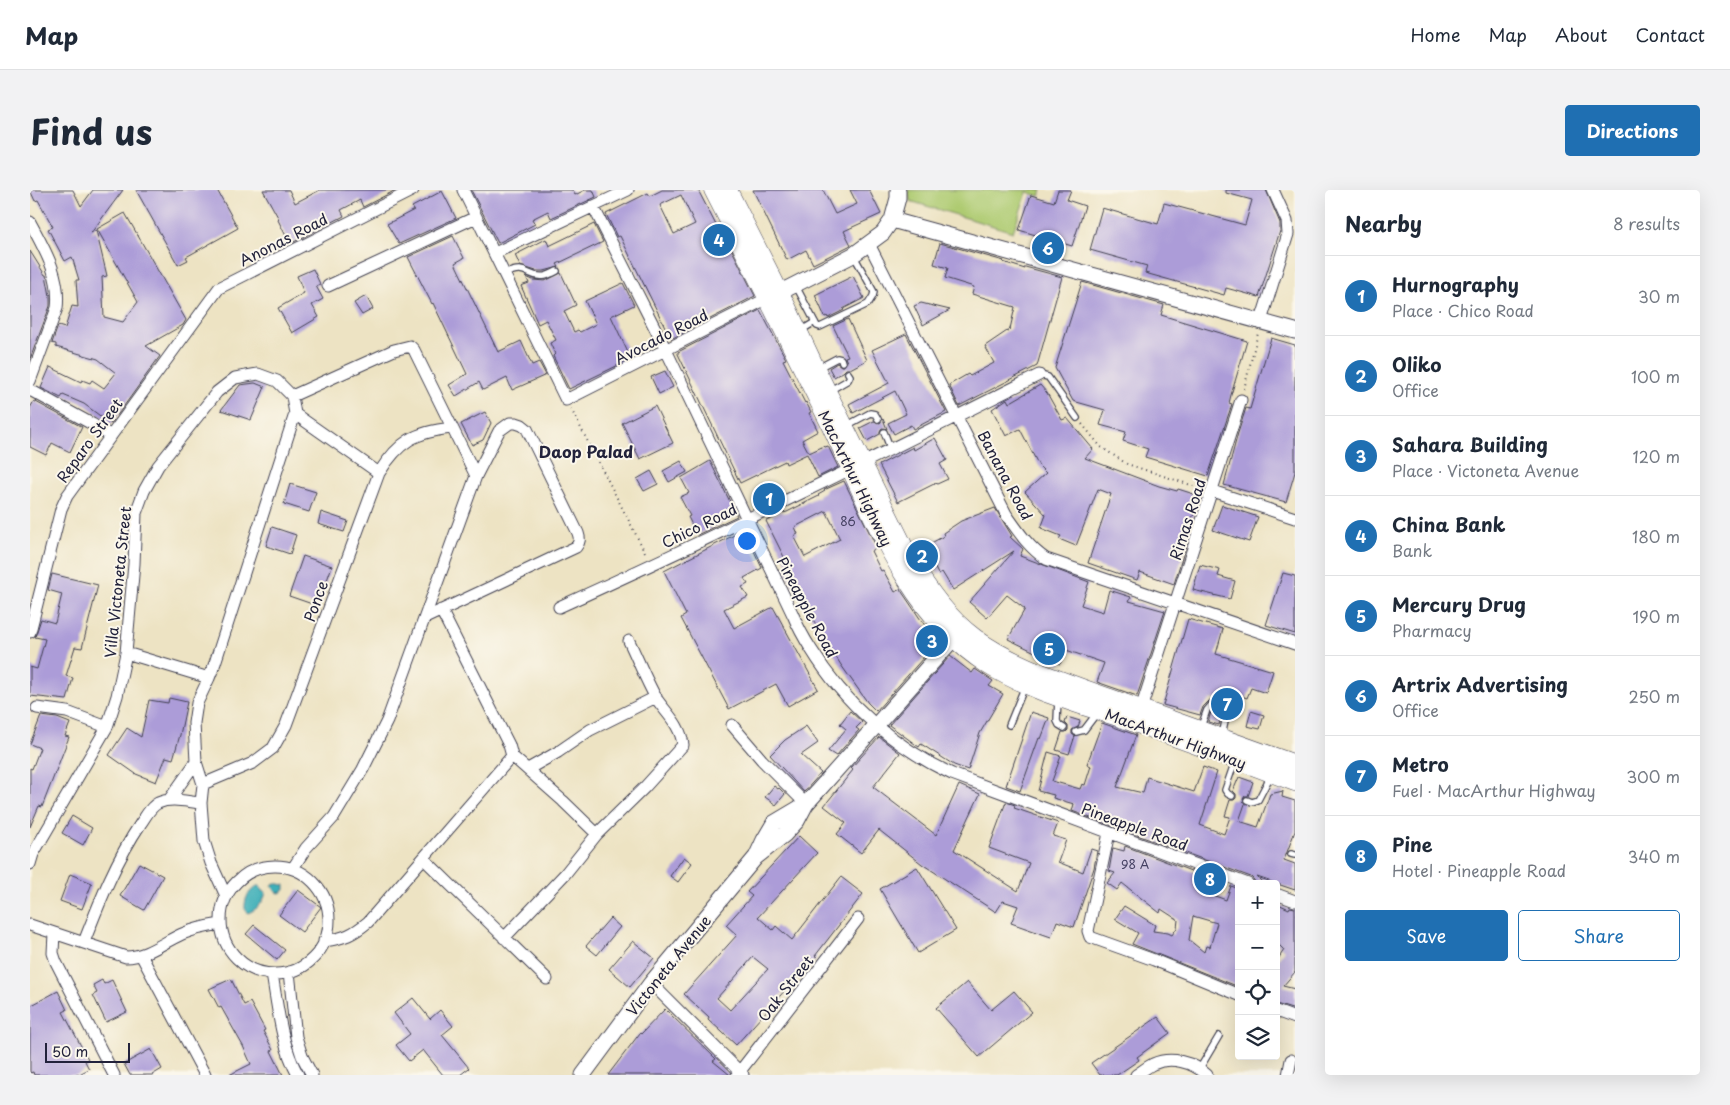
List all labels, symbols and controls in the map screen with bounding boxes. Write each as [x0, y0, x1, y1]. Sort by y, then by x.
text: Map [25, 17, 78, 53]
text: Home [1410, 21, 1460, 48]
text: Map [1488, 21, 1527, 48]
text: About [1555, 21, 1607, 48]
text: Contact [1635, 21, 1705, 48]
text: Find us [30, 104, 152, 157]
button: Directions [1565, 105, 1700, 156]
street label: Anonas Road [235, 207, 331, 271]
text: Nearby [1345, 207, 1422, 239]
text: 8 results [1613, 211, 1680, 235]
pin: 4 [703, 221, 735, 259]
pin: 6 [1032, 229, 1064, 267]
text: Hurnography [1392, 270, 1519, 298]
text: 1 [1357, 284, 1365, 308]
text: 30 m [1638, 284, 1680, 308]
text: Place · Chico Road [1392, 298, 1534, 322]
street label: Avocado Road [610, 302, 712, 370]
text: Oliko [1392, 350, 1442, 378]
text: 2 [1355, 364, 1367, 388]
text: 100 m [1631, 364, 1680, 388]
text: Office [1392, 378, 1439, 402]
street label: Reparo Street [50, 393, 128, 487]
street label: MacArthur Highway [813, 406, 899, 550]
street label: Banana Road [973, 426, 1039, 524]
text: Sahara Building [1392, 430, 1548, 458]
district label: Daop Palad [539, 439, 633, 463]
text: 3 [1356, 444, 1366, 468]
text: 120 m [1633, 444, 1680, 468]
text: Place · Victoneta Avenue [1392, 458, 1579, 482]
street label: Rimas Road [1163, 475, 1211, 563]
pin: 1 [753, 480, 785, 518]
street label: Chico Road [657, 497, 741, 553]
street label: Villa Victoneta Street [98, 505, 136, 659]
text: China Bank [1392, 510, 1505, 538]
house number: 86 [840, 512, 856, 530]
text: 4 [1356, 524, 1366, 548]
text: 180 m [1632, 524, 1680, 548]
your location [734, 528, 760, 554]
pin: 2 [906, 537, 938, 575]
text: Bank [1392, 538, 1432, 562]
street label: Pineapple Road [772, 552, 844, 662]
street label: Ponce [297, 577, 333, 625]
text: Mercury Drug [1392, 590, 1526, 618]
text: 5 [1356, 604, 1366, 628]
text: 190 m [1632, 604, 1680, 628]
text: Pharmacy [1392, 618, 1472, 642]
pin: 3 [916, 622, 948, 660]
pin: 5 [1033, 630, 1065, 668]
text: Artrix Advertising [1392, 670, 1568, 698]
text: 6 [1355, 684, 1367, 708]
text: 250 m [1629, 684, 1680, 708]
pin: 7 [1211, 685, 1243, 723]
text: Office [1392, 698, 1439, 722]
street label: MacArthur Highway [1102, 702, 1250, 774]
text: Metro [1392, 750, 1449, 778]
text: 7 [1356, 764, 1366, 788]
text: 300 m [1626, 764, 1680, 788]
text: Fuel · MacArthur Highway [1392, 778, 1596, 802]
street label: Pineapple Road [1079, 796, 1191, 856]
text: Pine [1392, 830, 1432, 858]
text: 8 [1356, 844, 1366, 868]
text: 340 m [1628, 844, 1680, 868]
house number: 98 A [1121, 855, 1149, 873]
text: Hotel · Pineapple Road [1392, 858, 1566, 882]
pin: 8 [1194, 860, 1226, 898]
map controls [1235, 880, 1280, 1060]
button: + [1235, 880, 1280, 925]
street label: Victoneta Avenue [620, 910, 716, 1020]
button: Save [1345, 910, 1508, 961]
button: Share [1518, 910, 1680, 961]
button: − [1235, 925, 1280, 970]
street label: Oak Street [752, 950, 818, 1026]
button: locate [1235, 970, 1280, 1015]
button: layers [1235, 1015, 1280, 1060]
scale bar [45, 1040, 130, 1063]
text: 50 m [52, 1041, 88, 1062]

